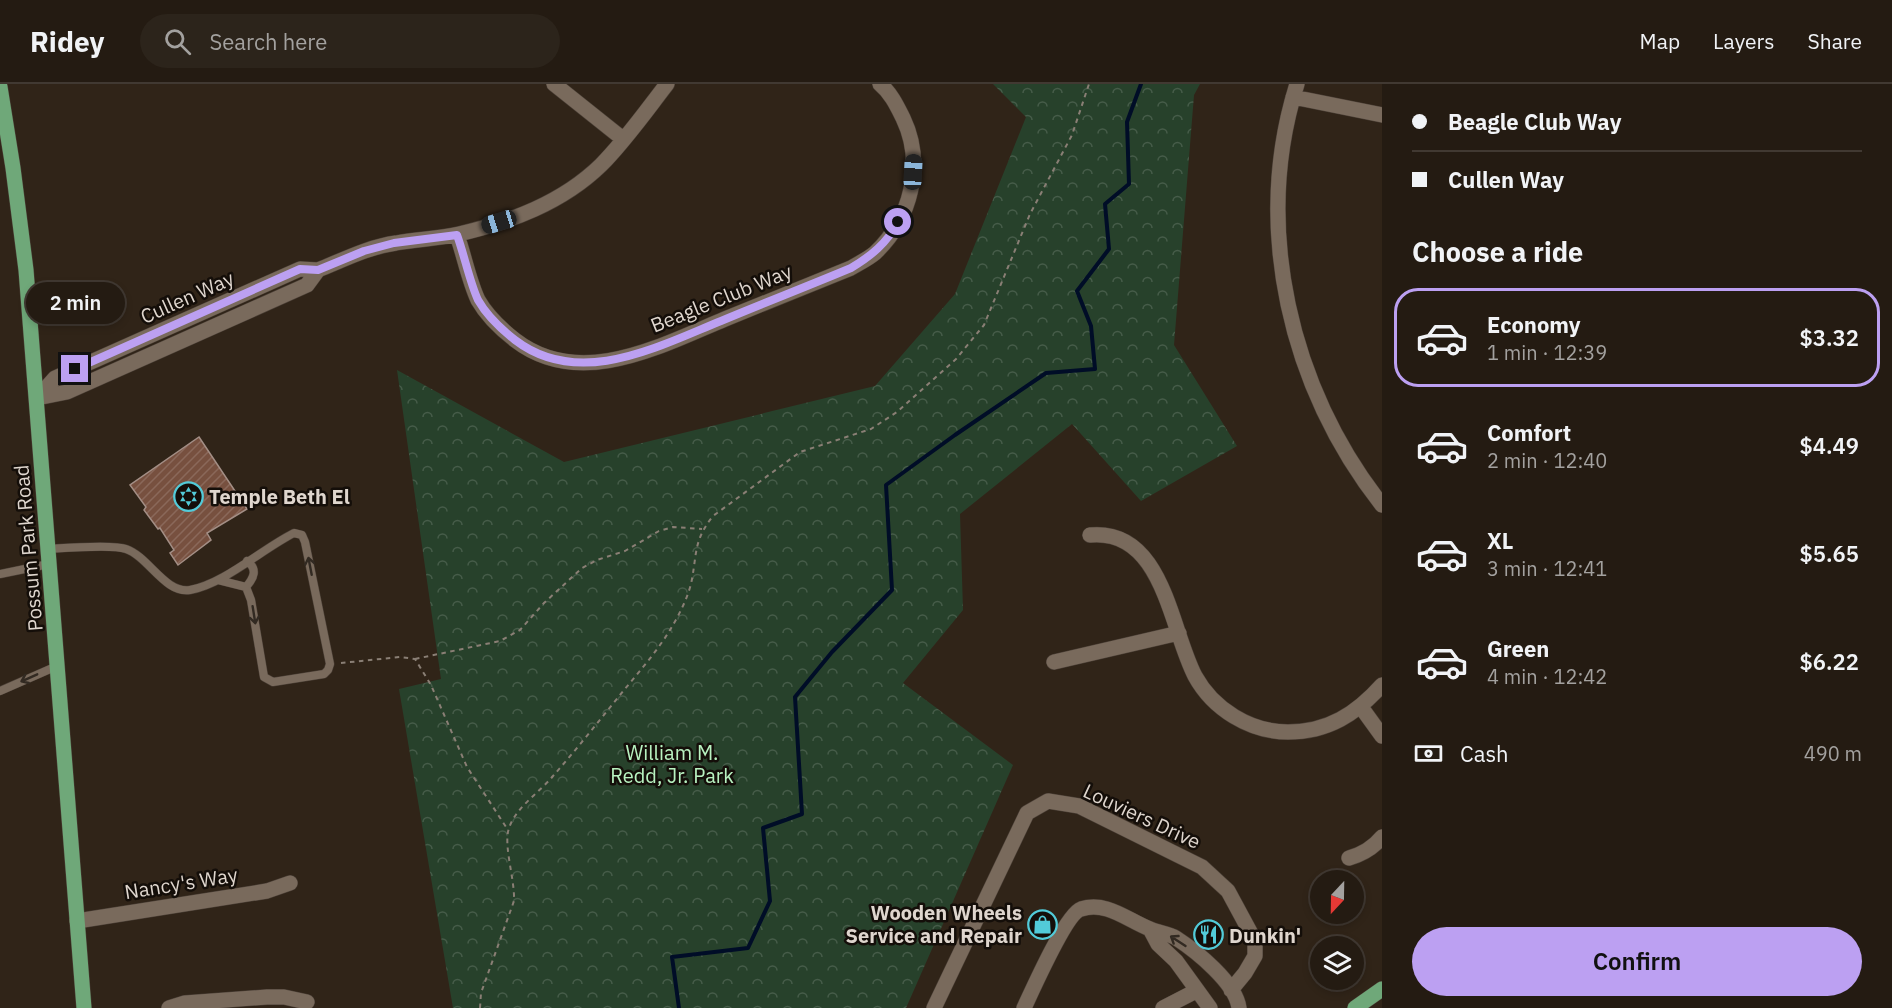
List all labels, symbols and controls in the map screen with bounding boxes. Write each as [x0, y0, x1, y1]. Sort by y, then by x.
search box [140, 14, 560, 68]
text: Ridey [30, 23, 104, 60]
icon: search [161, 25, 194, 58]
text: Search here [209, 27, 327, 56]
text: Map [1640, 27, 1680, 55]
text: Layers [1713, 27, 1775, 55]
text: Share [1808, 27, 1862, 55]
text: Beagle Club Way [1448, 107, 1621, 136]
car [903, 154, 923, 190]
text: Cullen Way [1448, 165, 1564, 194]
car [479, 208, 519, 236]
route start [884, 208, 911, 235]
text: Choose a ride [1412, 234, 1583, 269]
street label: Beagle Club Way [646, 257, 796, 339]
street label: Cullen Way [136, 264, 238, 330]
callout: 2 min [26, 282, 124, 324]
text: 2 min [50, 289, 101, 316]
text: Economy [1487, 310, 1581, 339]
icon: car [1415, 311, 1469, 365]
text: $3.32 [1800, 323, 1859, 352]
text: 1 min · 12:39 [1487, 339, 1607, 366]
route end [61, 355, 88, 382]
text: Comfort [1487, 418, 1571, 447]
icon: car [1415, 419, 1469, 473]
text: $4.49 [1800, 431, 1859, 460]
text: 2 min · 12:40 [1487, 447, 1607, 474]
street label: Possum Park Road [7, 464, 49, 632]
synagogue icon: Temple Beth El [172, 480, 204, 512]
place label: Temple Beth El [209, 483, 350, 510]
text: XL [1487, 526, 1513, 555]
icon: car [1415, 527, 1469, 581]
text: $5.65 [1800, 539, 1859, 568]
text: 3 min · 12:41 [1487, 555, 1607, 582]
one-way arrow [304, 557, 315, 576]
one-way arrow [248, 605, 259, 624]
text: Green [1487, 634, 1549, 663]
icon: car [1415, 635, 1469, 689]
text: $6.22 [1800, 647, 1859, 676]
text: 4 min · 12:42 [1487, 663, 1607, 690]
one-way arrow [20, 674, 38, 685]
icon: cash [1412, 737, 1445, 770]
park label: William M. Redd, Jr. Park [610, 739, 734, 789]
text: Cash [1460, 739, 1509, 768]
text: 490 m [1804, 740, 1862, 767]
street label: Louviers Drive [1079, 777, 1205, 855]
street label: Nancy's Way [123, 861, 239, 905]
north arrow [1310, 870, 1364, 924]
map controls [1310, 870, 1364, 990]
place label: Wooden Wheels Service and Repair [845, 899, 1022, 949]
shop icon: Wooden Wheels Service and Repair [1027, 908, 1059, 940]
restaurant icon: Dunkin' [1192, 919, 1224, 951]
place label: Dunkin' [1229, 922, 1301, 949]
button: Confirm [1412, 927, 1862, 996]
one-way arrow [1170, 934, 1187, 946]
button: layers [1310, 936, 1364, 990]

